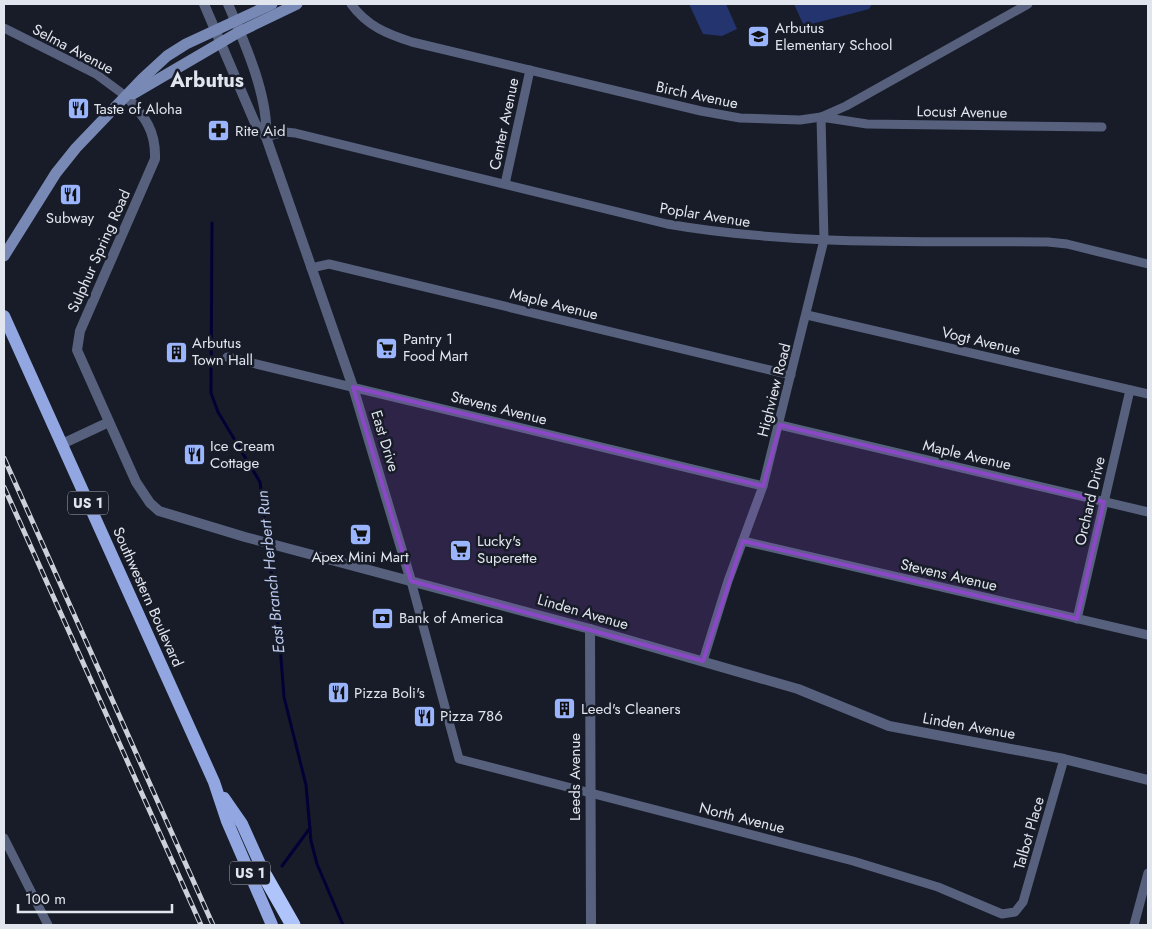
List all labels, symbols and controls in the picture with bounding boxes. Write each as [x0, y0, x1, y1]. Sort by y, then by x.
place label: Arbutus Elementary School [775, 17, 892, 56]
street label: Selma Avenue [28, 18, 118, 80]
school or university icon: Arbutus Elementary School [747, 25, 771, 49]
district label: Arbutus [169, 66, 244, 95]
street label: Center Avenue [484, 76, 525, 172]
street label: Birch Avenue [654, 76, 740, 114]
restaurant icon: Taste of Aloha [66, 97, 90, 121]
place label: Taste of Aloha [94, 98, 182, 120]
street label: Locust Avenue [916, 100, 1008, 124]
pharmacy icon: Rite Aid [207, 119, 231, 143]
place label: Rite Aid [235, 120, 285, 142]
restaurant icon: Subway [58, 183, 82, 207]
street label: Sulphur Spring Road [62, 186, 136, 316]
street label: Poplar Avenue [658, 197, 752, 233]
place label: Subway [46, 207, 95, 229]
street label: Maple Avenue [508, 282, 601, 326]
street label: Vogt Avenue [939, 321, 1023, 361]
place label: Pantry 1 Food Mart [403, 328, 468, 367]
place label: Arbutus Town Hall [192, 332, 253, 371]
supermarket icon: Pantry 1 Food Mart [375, 336, 399, 360]
building icon: Arbutus Town Hall [164, 340, 188, 364]
street label: Highview Road [752, 341, 796, 439]
street label: Stevens Avenue [449, 385, 550, 431]
street label: East Drive [365, 408, 405, 475]
street label: Maple Avenue [921, 434, 1014, 476]
place label: Ice Cream Cottage [210, 435, 275, 474]
restaurant icon: Ice Cream Cottage [182, 443, 206, 467]
street label: Orchard Drive [1069, 454, 1111, 548]
water label: East Branch Herbert Run [251, 489, 290, 655]
road number: US 1 [68, 492, 108, 514]
supermarket icon: Apex Mini Mart [348, 522, 372, 546]
street label: Southwestern Boulevard [107, 523, 189, 671]
place label: Lucky's Superette [477, 530, 537, 569]
supermarket icon: Lucky's Superette [449, 538, 473, 562]
place label: Apex Mini Mart [311, 546, 409, 568]
street label: Stevens Avenue [898, 553, 1000, 597]
street label: Linden Avenue [535, 588, 631, 636]
bank icon: Bank of America [371, 606, 395, 630]
place label: Bank of America [399, 607, 503, 629]
restaurant icon: Pizza Boli's [326, 681, 350, 705]
place label: Pizza Boli's [354, 682, 425, 704]
building icon: Leed's Cleaners [553, 697, 577, 721]
place label: Leed's Cleaners [581, 698, 681, 720]
restaurant icon: Pizza 786 [412, 704, 436, 728]
place label: Pizza 786 [440, 705, 503, 727]
street label: Linden Avenue [921, 707, 1017, 745]
street label: Leeds Avenue [564, 733, 586, 821]
street label: Talbot Place [1008, 794, 1050, 872]
street label: North Avenue [697, 797, 787, 839]
road number: US 1 [230, 861, 270, 884]
scale bar [18, 882, 171, 914]
text: 100 m [25, 888, 66, 910]

